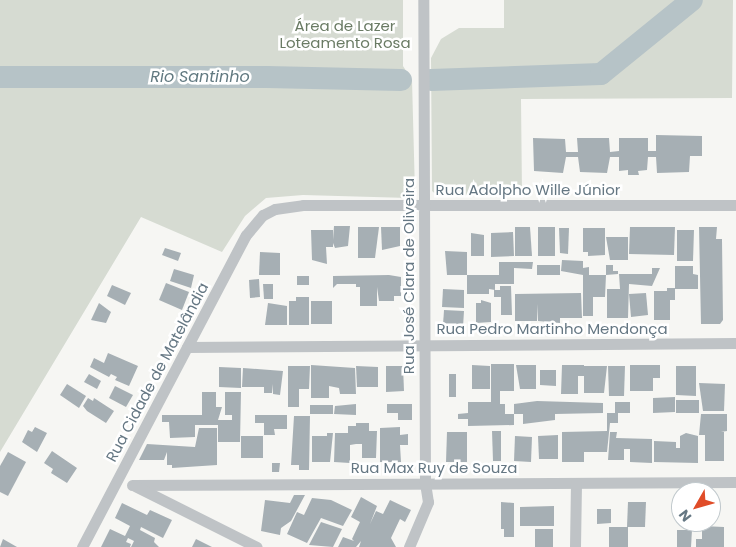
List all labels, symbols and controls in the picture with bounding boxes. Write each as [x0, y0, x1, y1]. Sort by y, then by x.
park label: Área de Lazer Loteamento Rosa [279, 16, 411, 51]
water label: Rio Santinho [150, 67, 250, 87]
street label: Rua José Clara de Oliveira [400, 178, 418, 374]
street label: Rua Adolpho Wille Júnior [436, 181, 620, 199]
street label: Rua Cidade de Matelândia [102, 279, 212, 465]
street label: Rua Pedro Martinho Mendonça [436, 320, 668, 338]
street label: Rua Max Ruy de Souza [351, 459, 517, 477]
north arrow [671, 482, 721, 532]
text: N [674, 505, 696, 526]

